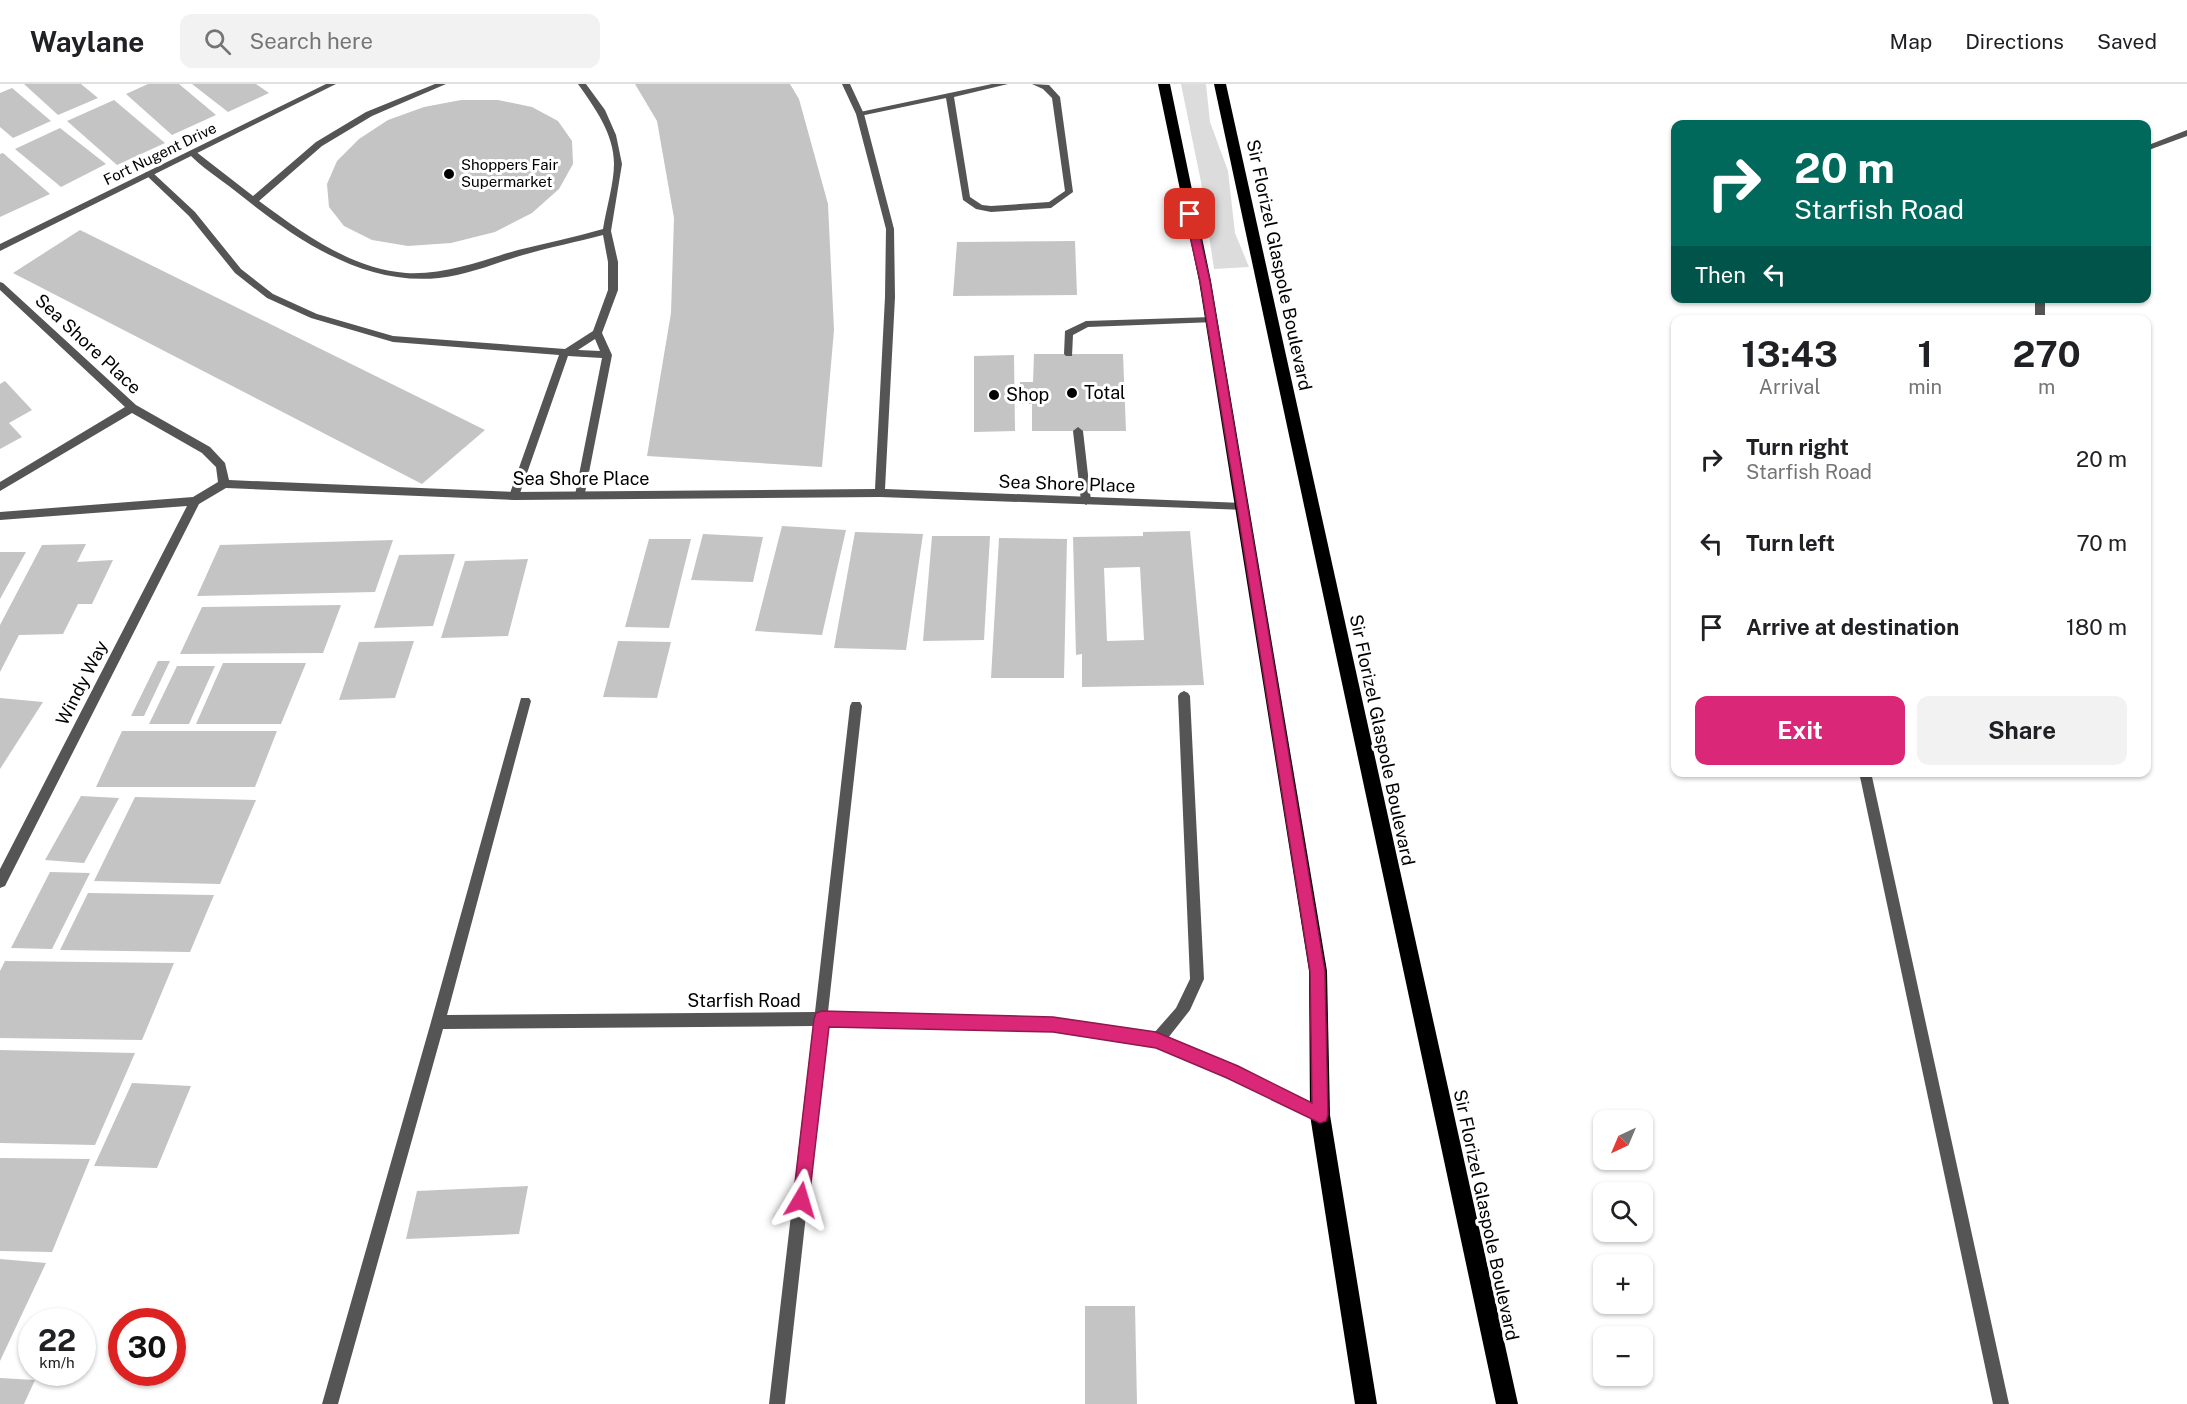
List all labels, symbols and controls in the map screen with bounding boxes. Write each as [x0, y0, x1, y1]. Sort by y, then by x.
search box [180, 14, 600, 68]
text: Waylane [30, 25, 144, 58]
icon: search [201, 25, 234, 58]
text: Search here [249, 28, 373, 54]
text: Map [1890, 29, 1932, 54]
text: Directions [1965, 29, 2064, 54]
text: Saved [2097, 29, 2157, 54]
street label: Fort Nugent Drive [101, 119, 219, 188]
street label: Sir Florizel Glaspole Boulevard [1243, 137, 1316, 392]
text: 20 m [1794, 143, 1895, 192]
icon: right [1695, 144, 1773, 222]
place label: Shoppers Fair Supermarket [461, 156, 558, 190]
marker: Shoppers Fair Supermarket [442, 167, 456, 181]
pin [1164, 188, 1215, 239]
text: Starfish Road [1794, 193, 1964, 225]
icon: arrive [1173, 197, 1206, 230]
icon: left [1758, 258, 1791, 291]
text: Then [1695, 262, 1746, 288]
street label: Sea Shore Place [31, 289, 146, 398]
text: 13:43 [1741, 333, 1838, 375]
text: 1 [1917, 333, 1933, 375]
text: 270 [2012, 333, 2081, 375]
text: Arrival [1759, 375, 1820, 399]
text: min [1908, 375, 1942, 399]
text: m [2038, 375, 2055, 399]
place label: Total [1084, 382, 1126, 403]
place label: Shop [1006, 384, 1049, 405]
marker: Total [1065, 386, 1079, 400]
marker: Shop [987, 388, 1001, 402]
text: Turn right [1746, 434, 1849, 460]
icon: right [1695, 443, 1728, 476]
text: 20 m [2076, 446, 2127, 472]
text: Starfish Road [1746, 460, 1872, 484]
street label: Sea Shore Place [512, 468, 650, 489]
street label: Sea Shore Place [998, 471, 1136, 496]
icon: left [1695, 527, 1728, 560]
text: Turn left [1746, 530, 1835, 556]
text: 70 m [2076, 530, 2127, 556]
icon: arrive [1695, 611, 1728, 644]
street label: Sir Florizel Glaspole Boulevard [1346, 612, 1419, 867]
text: Arrive at destination [1746, 614, 1959, 640]
text: 180 m [2066, 614, 2127, 640]
street label: Windy Way [51, 637, 112, 729]
button: Exit [1695, 696, 1905, 765]
button: Share [1917, 696, 2127, 765]
street label: Starfish Road [687, 990, 801, 1011]
street label: Sir Florizel Glaspole Boulevard [1450, 1087, 1523, 1342]
north arrow [1593, 1110, 1653, 1170]
map controls [1593, 1110, 1653, 1386]
position arrow [769, 1168, 833, 1232]
button: search [1593, 1182, 1653, 1242]
button: + [1593, 1254, 1653, 1314]
speed limit sign: 30 [108, 1308, 186, 1386]
text: 22 [38, 1322, 76, 1358]
button: − [1593, 1326, 1653, 1386]
text: km/h [39, 1354, 75, 1371]

